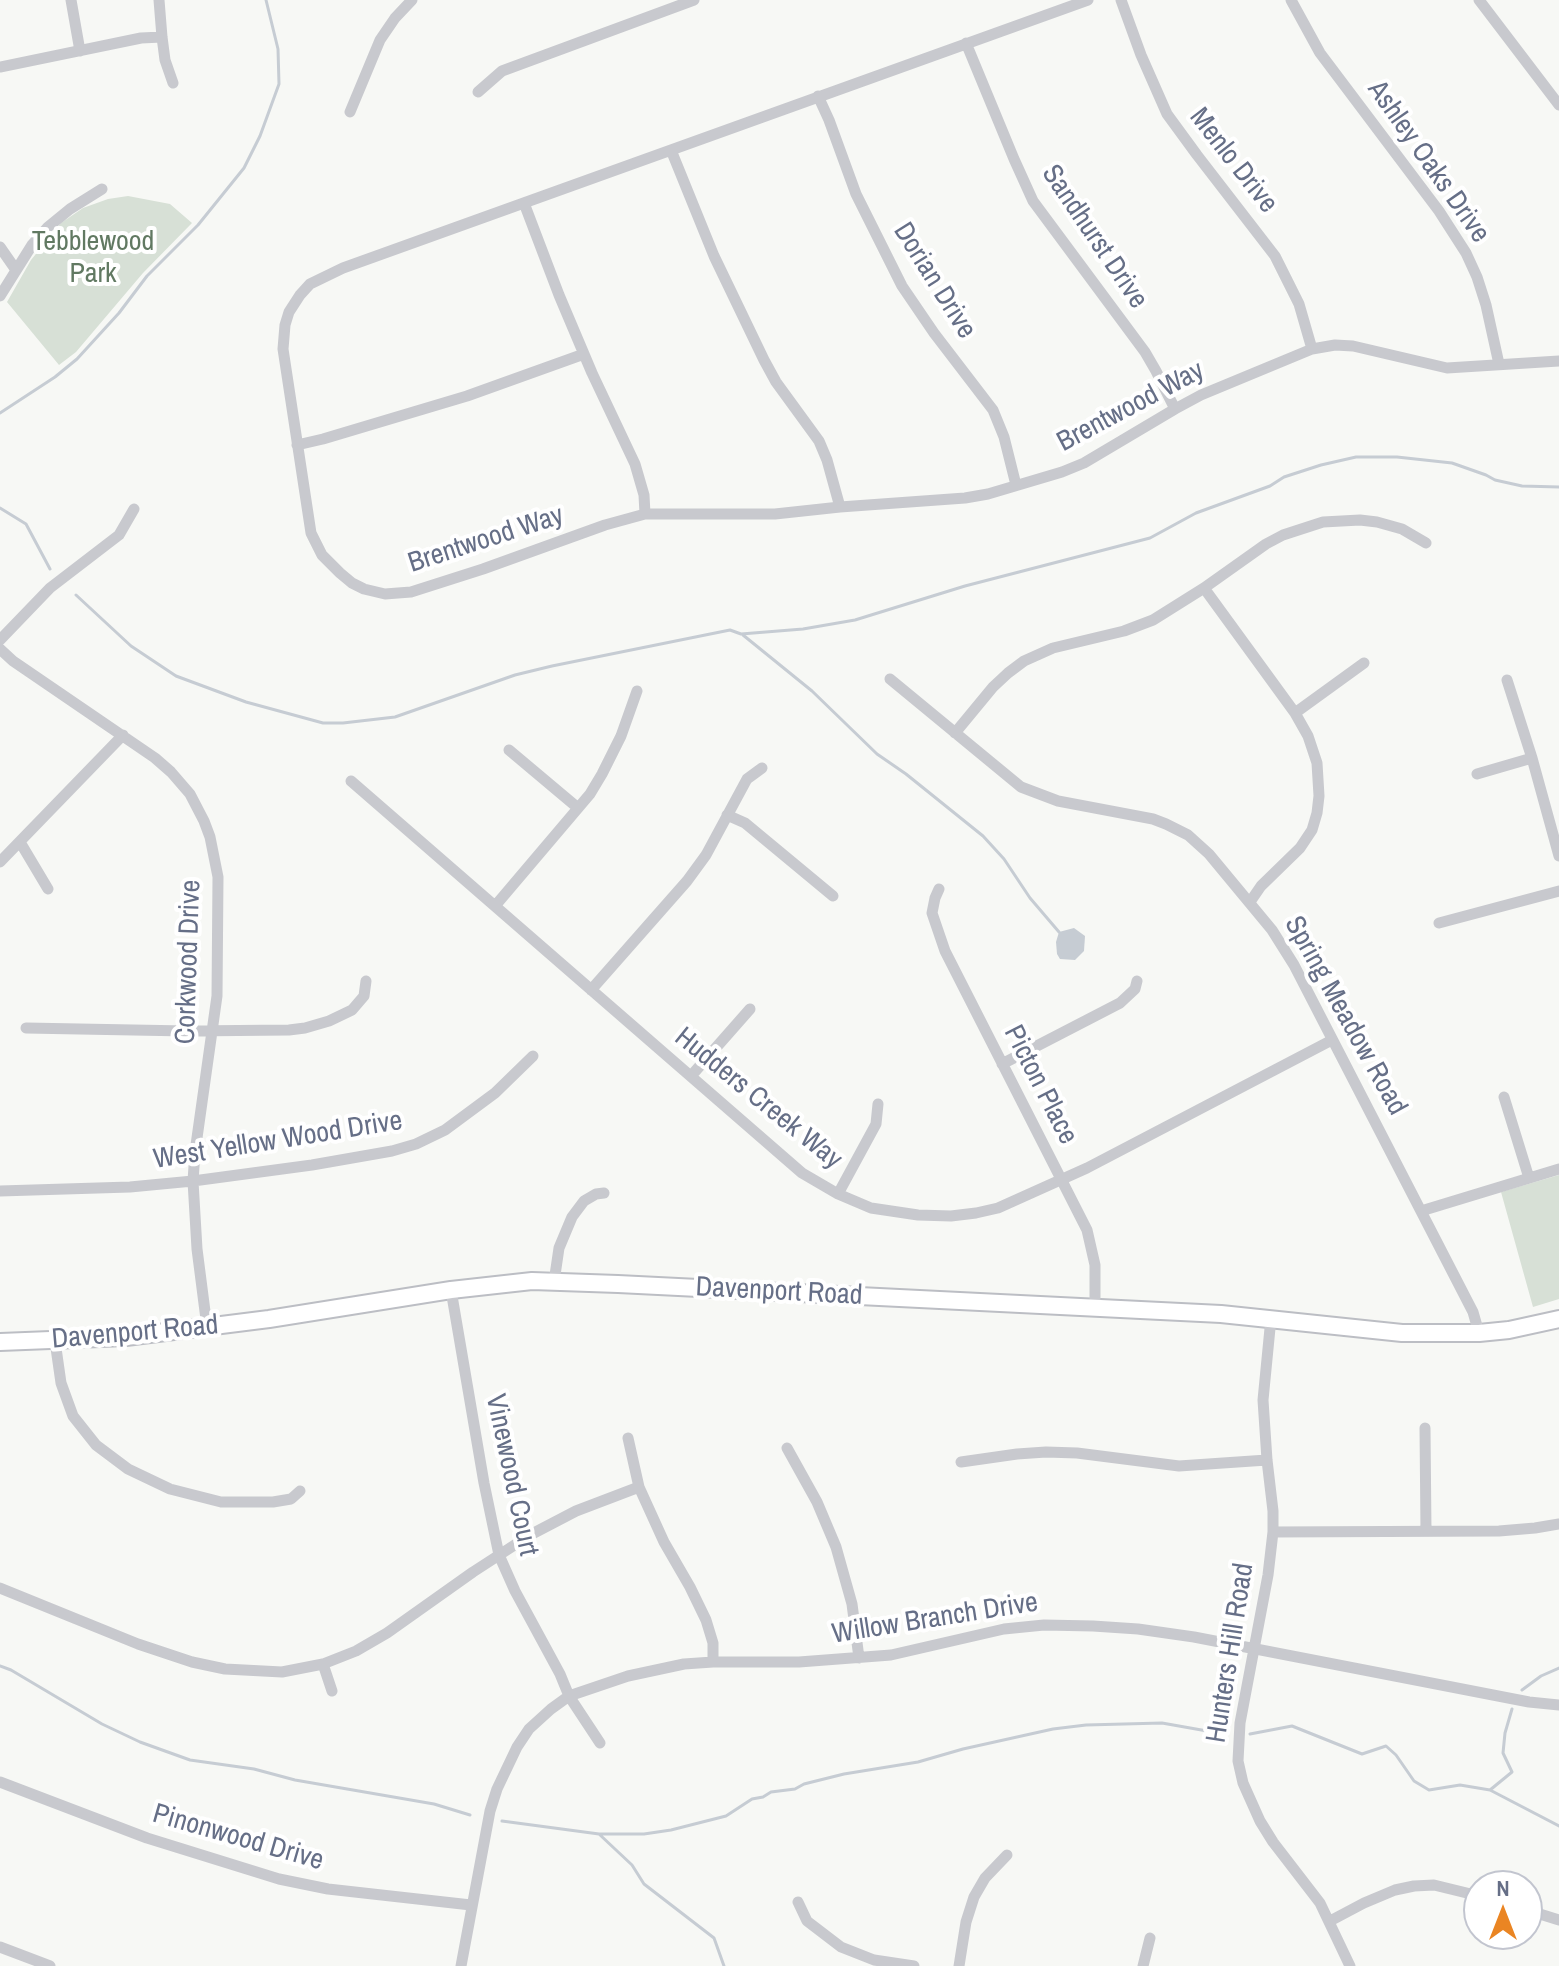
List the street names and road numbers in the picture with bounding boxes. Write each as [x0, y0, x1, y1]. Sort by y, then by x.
street label: Ashley Oaks Drive [1360, 74, 1496, 250]
street label: Menlo Drive [1182, 102, 1284, 220]
street label: Sandhurst Drive [1034, 159, 1154, 315]
street label: Dorian Drive [885, 217, 983, 345]
street label: Brentwood Way [1052, 354, 1210, 460]
street label: Brentwood Way [404, 499, 568, 581]
street label: Corkwood Drive [169, 879, 209, 1045]
street label: Spring Meadow Road [1276, 911, 1414, 1121]
street label: Picton Place [996, 1020, 1084, 1150]
street label: Hudders Creek Way [667, 1021, 849, 1177]
street label: West Yellow Wood Drive [151, 1105, 405, 1177]
street label: Davenport Road [695, 1271, 863, 1313]
street label: Davenport Road [50, 1309, 220, 1357]
street label: Vinewood Court [477, 1391, 545, 1559]
street label: Hunters Hill Road [1200, 1561, 1262, 1745]
street label: Willow Branch Drive [830, 1586, 1040, 1652]
street label: Pinonwood Drive [149, 1798, 327, 1878]

